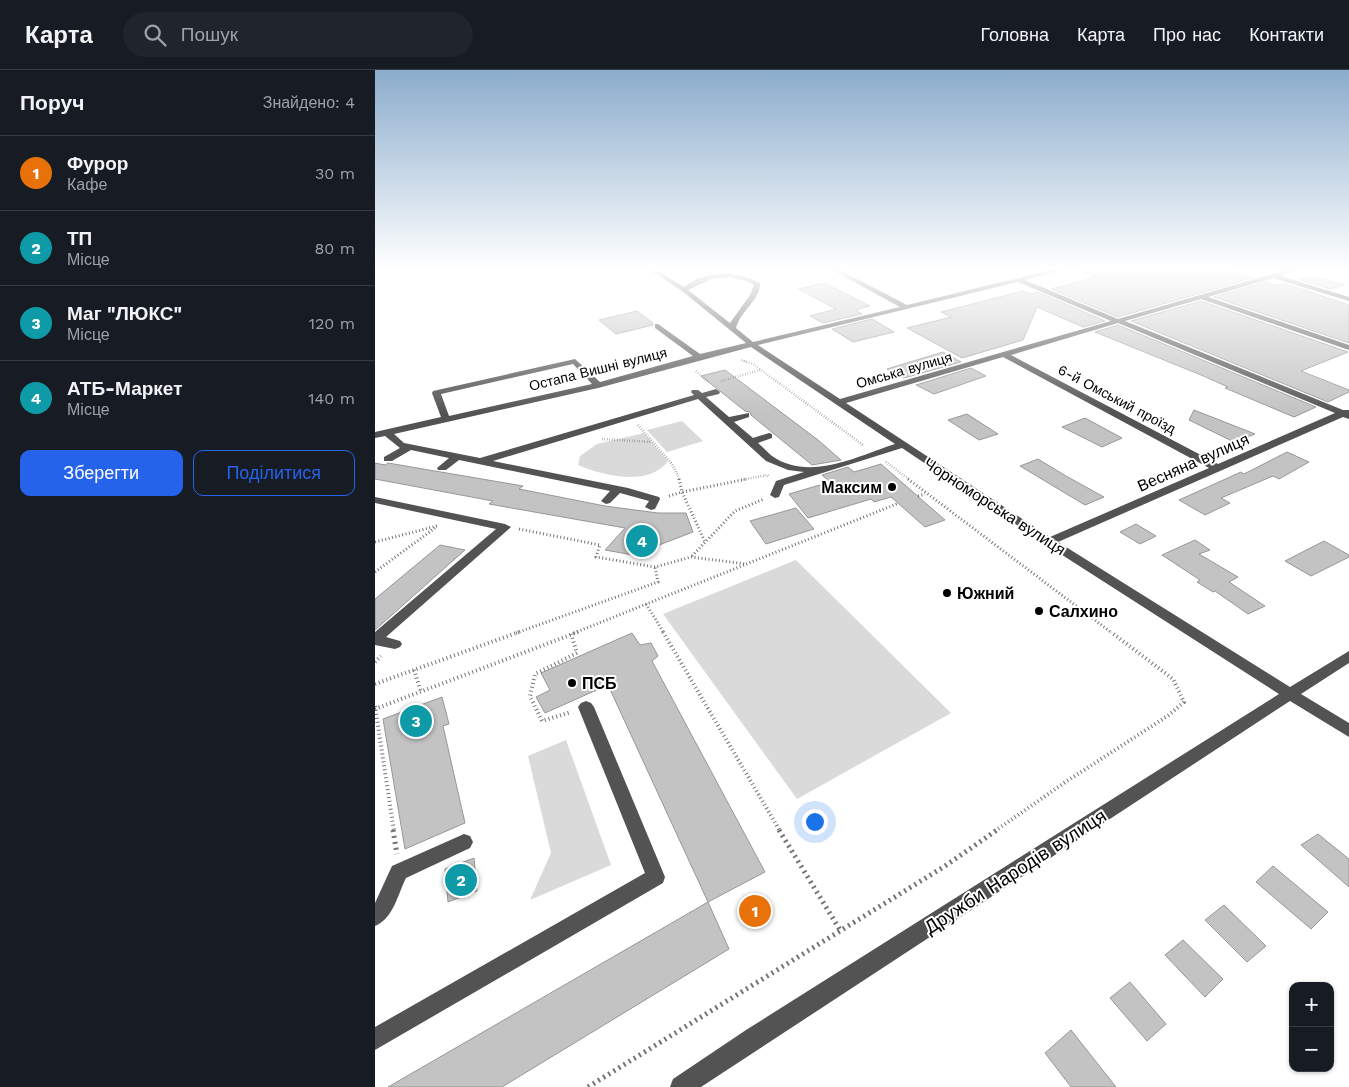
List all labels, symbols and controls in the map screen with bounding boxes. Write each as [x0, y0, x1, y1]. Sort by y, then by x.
search box [123, 12, 473, 57]
text: Карта [25, 21, 93, 49]
icon: search [141, 21, 169, 49]
text: Пошук [181, 23, 238, 46]
text: Головна [981, 24, 1049, 45]
text: Карта [1077, 24, 1125, 45]
text: Про нас [1153, 24, 1221, 45]
text: Контакти [1249, 24, 1324, 45]
text: Поруч [20, 90, 84, 115]
text: Знайдено: 4 [263, 93, 355, 112]
text: Фурор [67, 152, 128, 175]
text: 1 [33, 164, 39, 183]
text: 30 m [315, 164, 355, 183]
text: Кафе [67, 175, 107, 194]
text: ТП [67, 227, 92, 250]
text: 2 [31, 239, 41, 258]
text: 80 m [314, 239, 355, 258]
text: Місце [67, 250, 110, 269]
text: Маг "ЛЮКС" [67, 302, 182, 325]
text: 3 [31, 314, 41, 333]
text: 120 m [309, 314, 355, 333]
text: Місце [67, 325, 110, 344]
street label: Остапа Вишні вулиця [527, 344, 669, 394]
street label: Омська вулиця [854, 349, 954, 391]
street label: 6-й Омський проїзд [1055, 361, 1179, 437]
text: АТБ-Маркет [67, 377, 182, 400]
text: 4 [31, 389, 41, 408]
text: 140 m [308, 389, 355, 408]
text: Місце [67, 400, 110, 419]
street label: Весняна вулиця [1134, 429, 1252, 496]
button: Зберегти [20, 450, 183, 496]
button: Поділитися [193, 450, 355, 496]
street label: Чорноморська вулиця [920, 454, 1069, 559]
place label: Максим [821, 478, 882, 497]
marker: Максим [886, 481, 898, 493]
pin: 4 [626, 522, 658, 560]
place label: Южний [957, 584, 1014, 603]
marker: Южний [941, 587, 953, 599]
place label: Салхино [1049, 602, 1118, 621]
marker: Салхино [1033, 605, 1045, 617]
place label: ПСБ [582, 674, 617, 693]
marker: ПСБ [566, 677, 578, 689]
pin: 3 [400, 702, 432, 740]
street label: Дружби Народів вулиця [920, 804, 1111, 939]
your location [802, 809, 828, 835]
pin: 2 [445, 861, 477, 899]
pin: 1 [739, 892, 771, 930]
map controls [1289, 982, 1334, 1072]
button: + [1289, 982, 1334, 1027]
button: − [1289, 1027, 1334, 1072]

